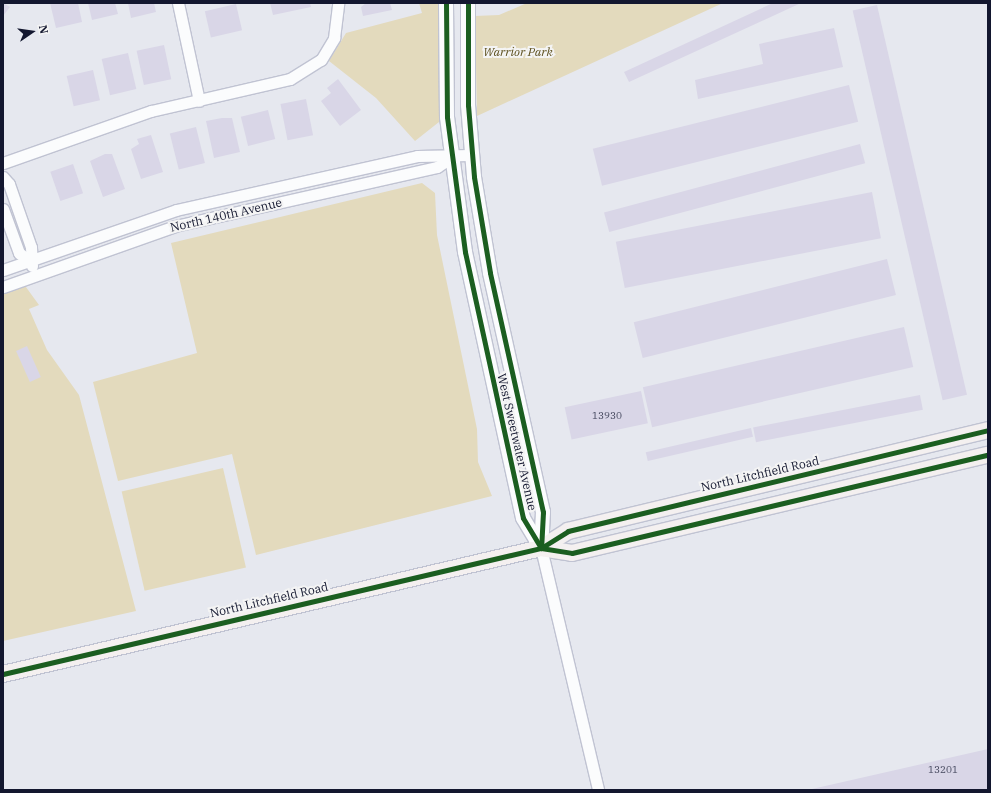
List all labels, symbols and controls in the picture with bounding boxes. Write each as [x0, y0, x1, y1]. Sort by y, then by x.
north arrow [12, 12, 52, 52]
text: N [36, 23, 51, 35]
park label: Warrior Park [483, 45, 553, 59]
street label: North 140th Avenue [169, 195, 283, 235]
street label: West Sweetwater Avenue [494, 372, 540, 512]
house number: 13930 [592, 410, 622, 422]
street label: North Litchfield Road [699, 453, 821, 495]
street label: North Litchfield Road [208, 579, 330, 621]
house number: 13201 [928, 764, 958, 776]

